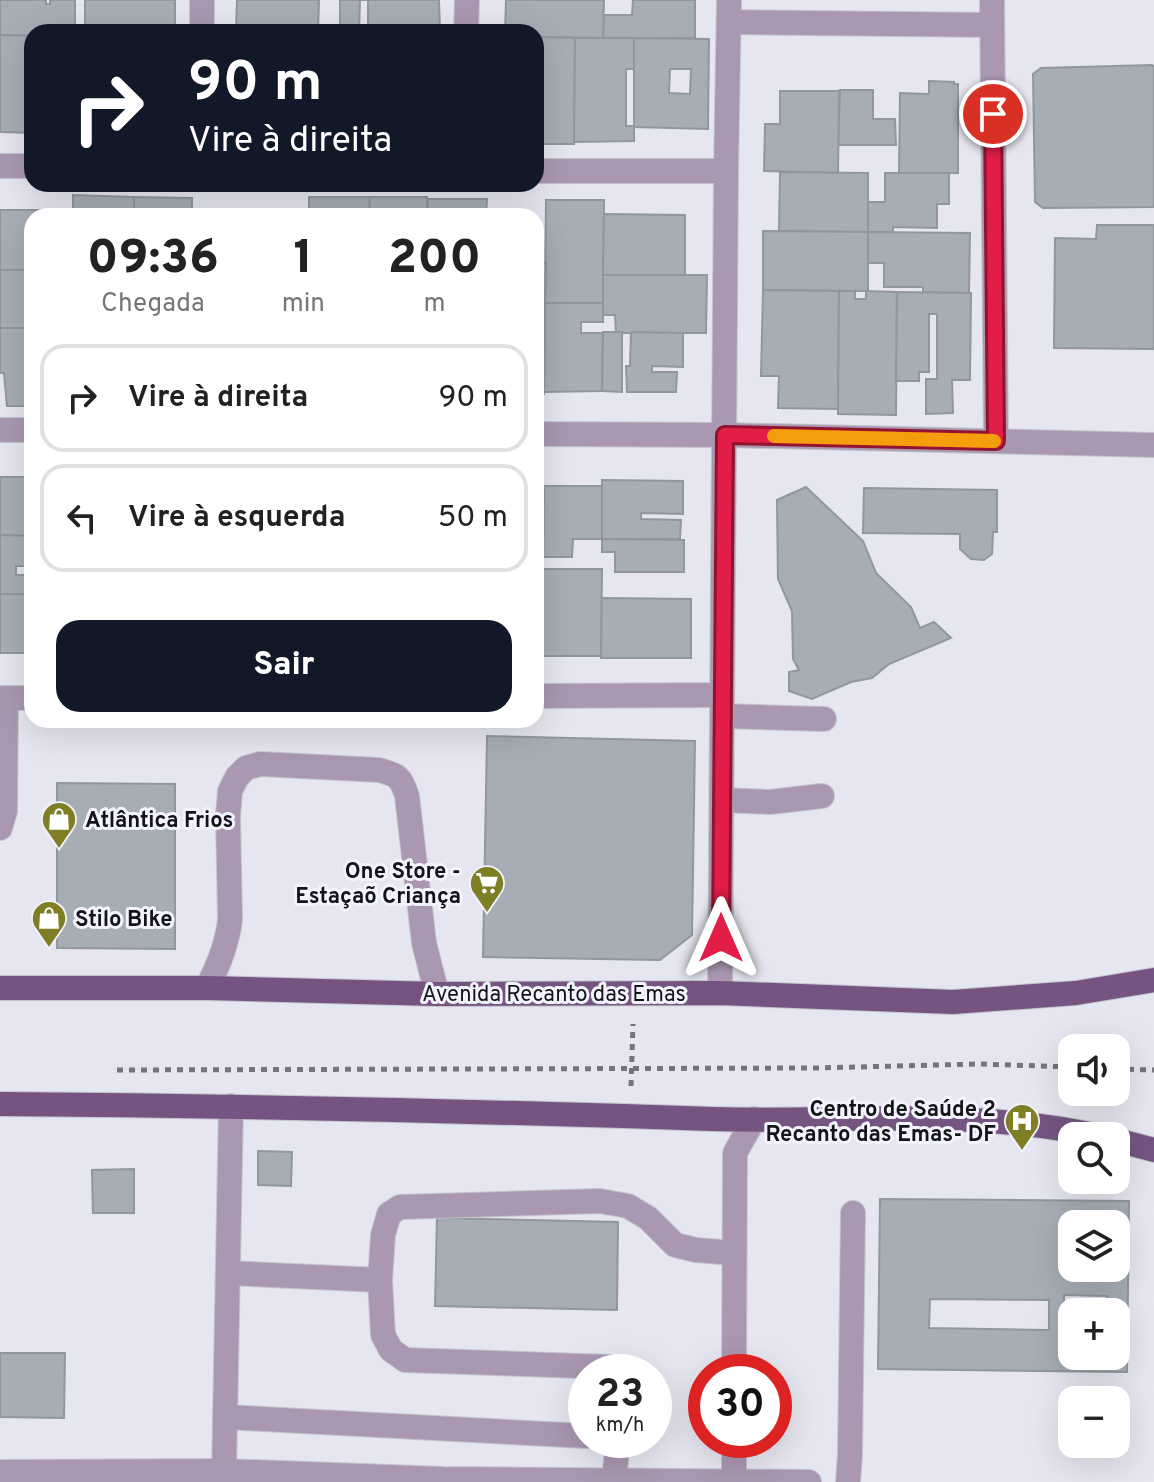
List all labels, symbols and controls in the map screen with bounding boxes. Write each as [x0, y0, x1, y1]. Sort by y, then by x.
text: 90 m [188, 50, 323, 120]
icon: right [56, 56, 160, 160]
pin [959, 80, 1027, 148]
icon: arrive [971, 92, 1015, 136]
text: Vire à direita [188, 119, 392, 165]
text: 09:36 [87, 230, 219, 290]
text: 1 [294, 230, 313, 290]
text: 200 [388, 230, 481, 290]
text: Chegada [101, 288, 205, 321]
text: min [282, 288, 325, 321]
text: m [423, 288, 446, 321]
icon: right [60, 376, 104, 420]
text: Vire à direita [128, 380, 308, 417]
text: 90 m [439, 380, 508, 417]
icon: left [60, 496, 104, 540]
text: Vire à esquerda [128, 500, 345, 537]
text: 50 m [438, 500, 508, 537]
button: Sair [56, 620, 512, 712]
shop icon: Atlântica Frios [40, 800, 78, 850]
place label: Atlântica Frios [85, 808, 233, 835]
place label: One Store - Estaçaõ Criança [295, 859, 461, 911]
supermarket icon: One Store - Estaçaõ Criança [468, 864, 506, 914]
position arrow [679, 896, 763, 980]
shop icon: Stilo Bike [30, 899, 68, 949]
place label: Stilo Bike [75, 907, 173, 934]
street label: Avenida Recanto das Emas [422, 982, 686, 1009]
map controls [1058, 1034, 1130, 1458]
button: sound [1058, 1034, 1130, 1106]
place label: Centro de Saúde 2 Recanto das Emas- DF [765, 1097, 996, 1149]
hospital icon: Centro de Saúde 2 Recanto das Emas- DF [1003, 1102, 1041, 1152]
button: search [1058, 1122, 1130, 1194]
button: layers [1058, 1210, 1130, 1282]
button: + [1058, 1298, 1130, 1370]
speed limit sign: 30 [688, 1354, 792, 1458]
text: 23 [596, 1371, 644, 1421]
button: − [1058, 1386, 1130, 1458]
text: km/h [596, 1413, 644, 1439]

